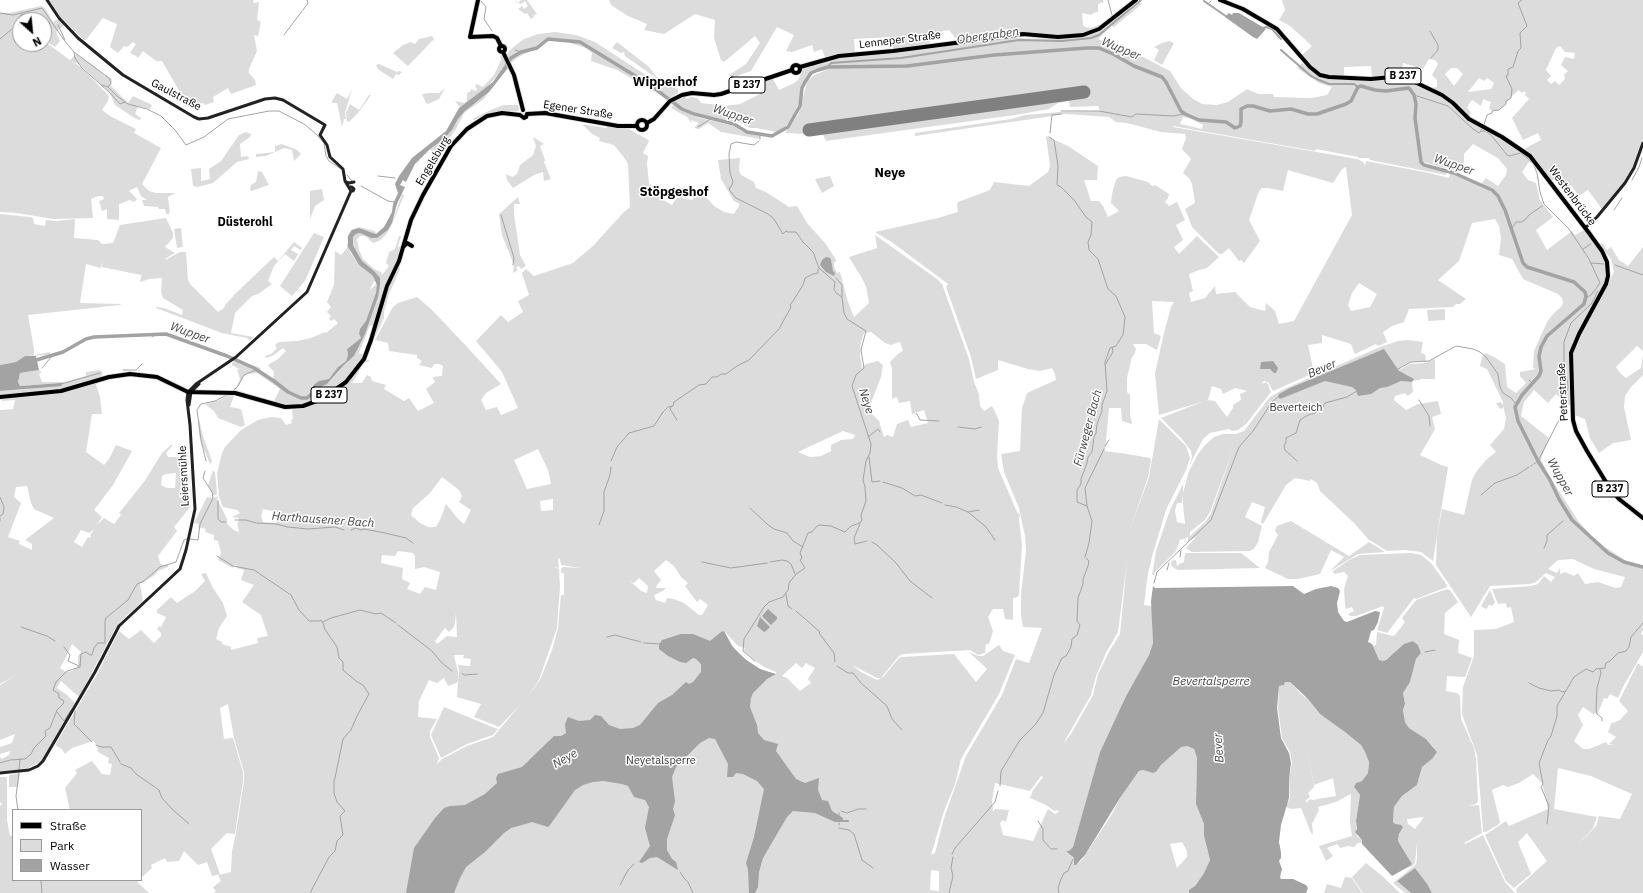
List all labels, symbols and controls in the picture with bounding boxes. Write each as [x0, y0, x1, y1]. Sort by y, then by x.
north arrow [12, 12, 52, 52]
water label: Obergraben [956, 25, 1020, 47]
street label: Lenneper Straße [858, 28, 942, 52]
text: N [30, 34, 44, 50]
water label: Wupper [1099, 34, 1143, 64]
road number: B 237 [1385, 68, 1421, 84]
district label: Wipperhof [633, 74, 697, 90]
street label: Gaulstraße [149, 76, 203, 114]
road number: B 237 [729, 77, 765, 93]
street label: Egener Straße [542, 98, 614, 122]
water label: Wupper [711, 101, 755, 129]
street label: Engelsburg [413, 134, 453, 188]
water label: Wupper [1432, 151, 1476, 179]
street label: Westenbrücke [1545, 164, 1599, 228]
district label: Neye [875, 165, 905, 181]
district label: Stöpgeshof [640, 184, 708, 200]
district label: Düsterohl [217, 216, 273, 230]
water label: Wupper [168, 319, 212, 347]
water label: Bever [1306, 357, 1338, 381]
street label: Peterstraße [1555, 362, 1571, 422]
water label: Neye [855, 386, 877, 416]
road number: B 237 [311, 387, 347, 403]
water label: Fürweger Bach [1071, 388, 1105, 468]
park label: Beverteich [1270, 401, 1322, 415]
street label: Leiersmühle [176, 445, 192, 507]
water label: Wupper [1544, 455, 1576, 499]
road number: B 237 [1592, 481, 1628, 497]
water label: Harthausener Bach [271, 509, 375, 531]
water label: Bevertalsperre [1172, 675, 1250, 689]
water label: Bever [1211, 733, 1227, 763]
water label: Neye [550, 746, 580, 772]
park label: Neyetalsperre [626, 754, 696, 768]
legend [12, 809, 142, 881]
text: Straße [50, 818, 86, 833]
text: Park [50, 838, 74, 853]
text: Wasser [50, 858, 90, 873]

